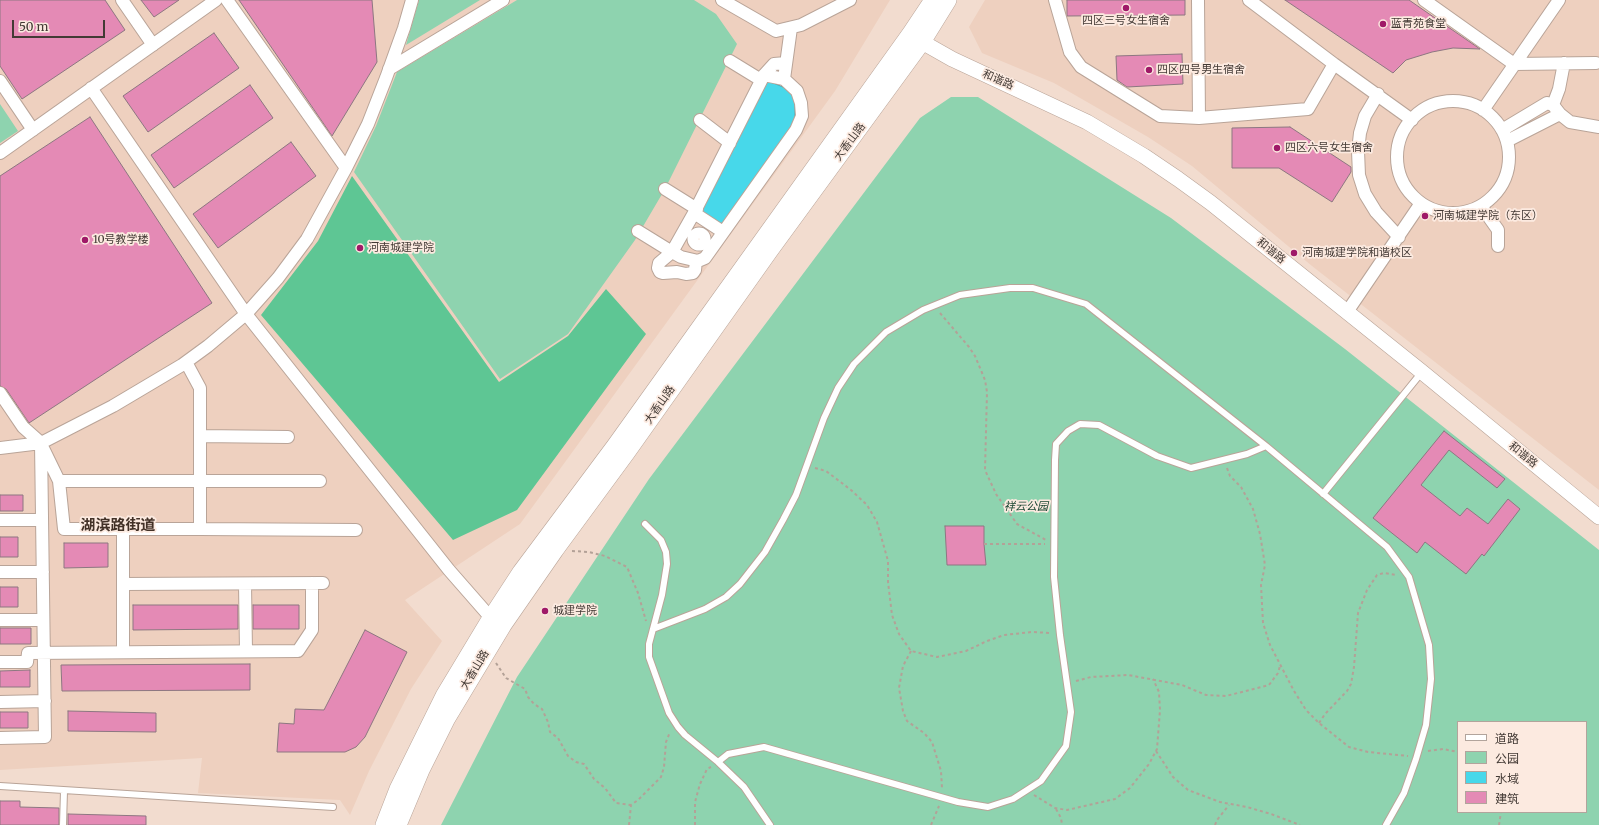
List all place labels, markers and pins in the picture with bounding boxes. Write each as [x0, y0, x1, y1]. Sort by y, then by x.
marker: 四区三号女生宿舍 [1121, 3, 1131, 13]
place label: 四区三号女生宿舍 [1082, 14, 1170, 28]
place label: 蓝青苑食堂 [1391, 17, 1446, 31]
marker: 蓝青苑食堂 [1378, 19, 1388, 29]
place label: 四区四号男生宿舍 [1157, 63, 1245, 77]
marker: 四区四号男生宿舍 [1144, 65, 1154, 75]
place label: 四区六号女生宿舍 [1285, 141, 1373, 155]
marker: 四区六号女生宿舍 [1272, 143, 1282, 153]
place label: 河南城建学院（东区） [1433, 209, 1543, 223]
marker: 河南城建学院（东区） [1420, 211, 1430, 221]
place label: 10号教学楼 [93, 233, 149, 247]
marker: 10号教学楼 [80, 235, 90, 245]
place label: 河南城建学院 [368, 241, 434, 255]
marker: 河南城建学院 [355, 243, 365, 253]
place label: 河南城建学院和谐校区 [1302, 246, 1412, 260]
marker: 河南城建学院和谐校区 [1289, 248, 1299, 258]
place label: 城建学院 [553, 604, 597, 618]
marker: 城建学院 [540, 606, 550, 616]

